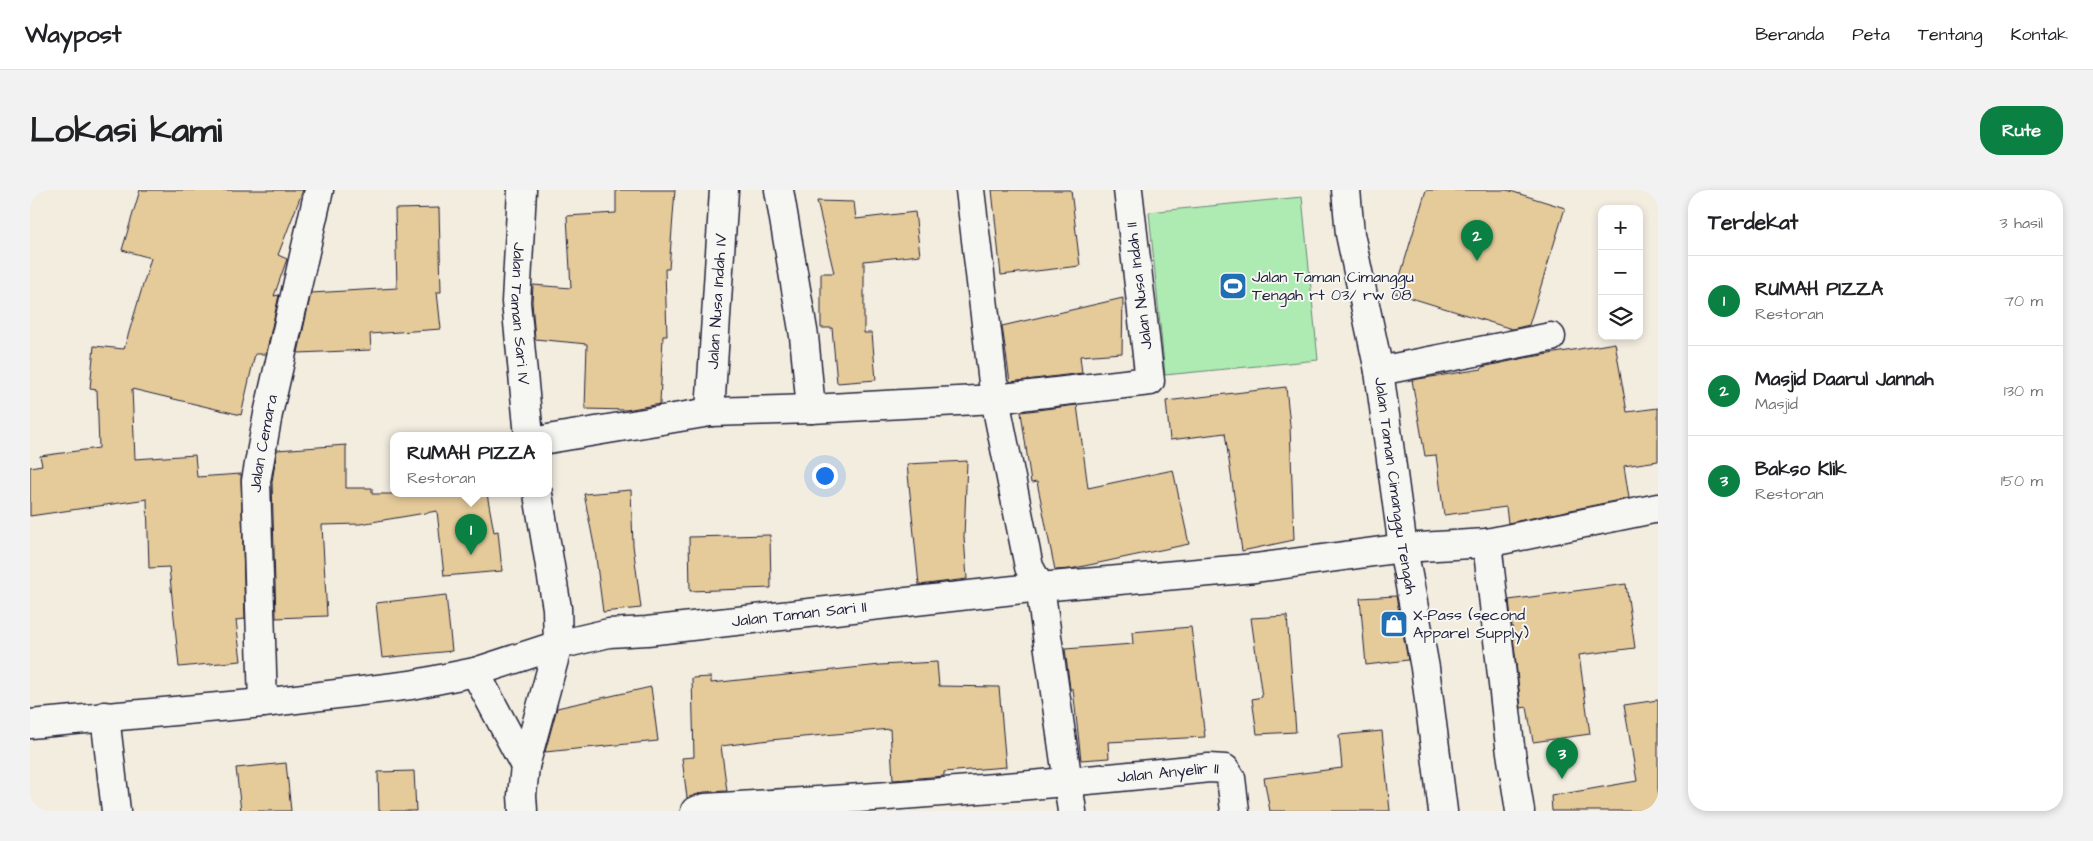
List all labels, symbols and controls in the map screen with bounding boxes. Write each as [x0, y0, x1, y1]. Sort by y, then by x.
text: Waypost [25, 18, 122, 52]
text: Beranda [1755, 22, 1824, 47]
text: Peta [1852, 22, 1890, 47]
text: Tentang [1918, 22, 1982, 47]
text: Kontak [2010, 22, 2068, 47]
text: Lokasi kami [30, 106, 222, 155]
button: Rute [1980, 106, 2063, 155]
map controls [1598, 205, 1643, 340]
button: + [1598, 205, 1643, 250]
text: Terdekat [1708, 208, 1798, 237]
text: 3 hasil [1999, 212, 2043, 234]
pin: 2 [1461, 220, 1493, 261]
street label: Jalan Nusa Indah II [1120, 221, 1158, 351]
street label: Jalan Nusa Indah IV [702, 233, 732, 370]
street label: Jalan Taman Sari IV [505, 242, 535, 386]
button: − [1598, 250, 1643, 295]
place label: Jalan Taman Cimanggu Tengah rt 03/ rw 08 [1252, 266, 1414, 307]
sports icon: Jalan Taman Cimanggu Tengah rt 03/ rw 08 [1218, 271, 1248, 301]
text: RUMAH PIZZA [1755, 276, 1883, 303]
text: 1 [1723, 290, 1725, 312]
text: 70 m [2004, 290, 2043, 312]
button: layers [1598, 295, 1643, 340]
text: Restoran [1755, 303, 1824, 325]
text: Masjid Daarul Jannah [1755, 366, 1934, 393]
street label: Jalan Taman Cimanggu Tengah [1369, 376, 1422, 596]
text: 2 [1719, 380, 1729, 402]
text: 130 m [2004, 380, 2043, 402]
street label: Jalan Cemara [245, 393, 283, 493]
text: Masjid [1755, 393, 1798, 415]
popup [390, 432, 552, 497]
text: RUMAH PIZZA [407, 440, 535, 467]
text: Bakso Klik [1755, 456, 1847, 483]
your location [812, 463, 838, 489]
text: Restoran [407, 467, 475, 489]
text: 3 [1720, 470, 1728, 492]
text: 150 m [2001, 470, 2043, 492]
text: Restoran [1755, 483, 1824, 505]
pin: 1 [455, 514, 487, 555]
street label: Jalan Taman Sari II [731, 595, 868, 632]
place label: X-Pass (second Apparel Supply) [1413, 604, 1529, 645]
shop icon: X-Pass (second Apparel Supply) [1379, 609, 1409, 639]
pin: 3 [1546, 738, 1578, 779]
street label: Jalan Anyelir II [1116, 757, 1220, 788]

